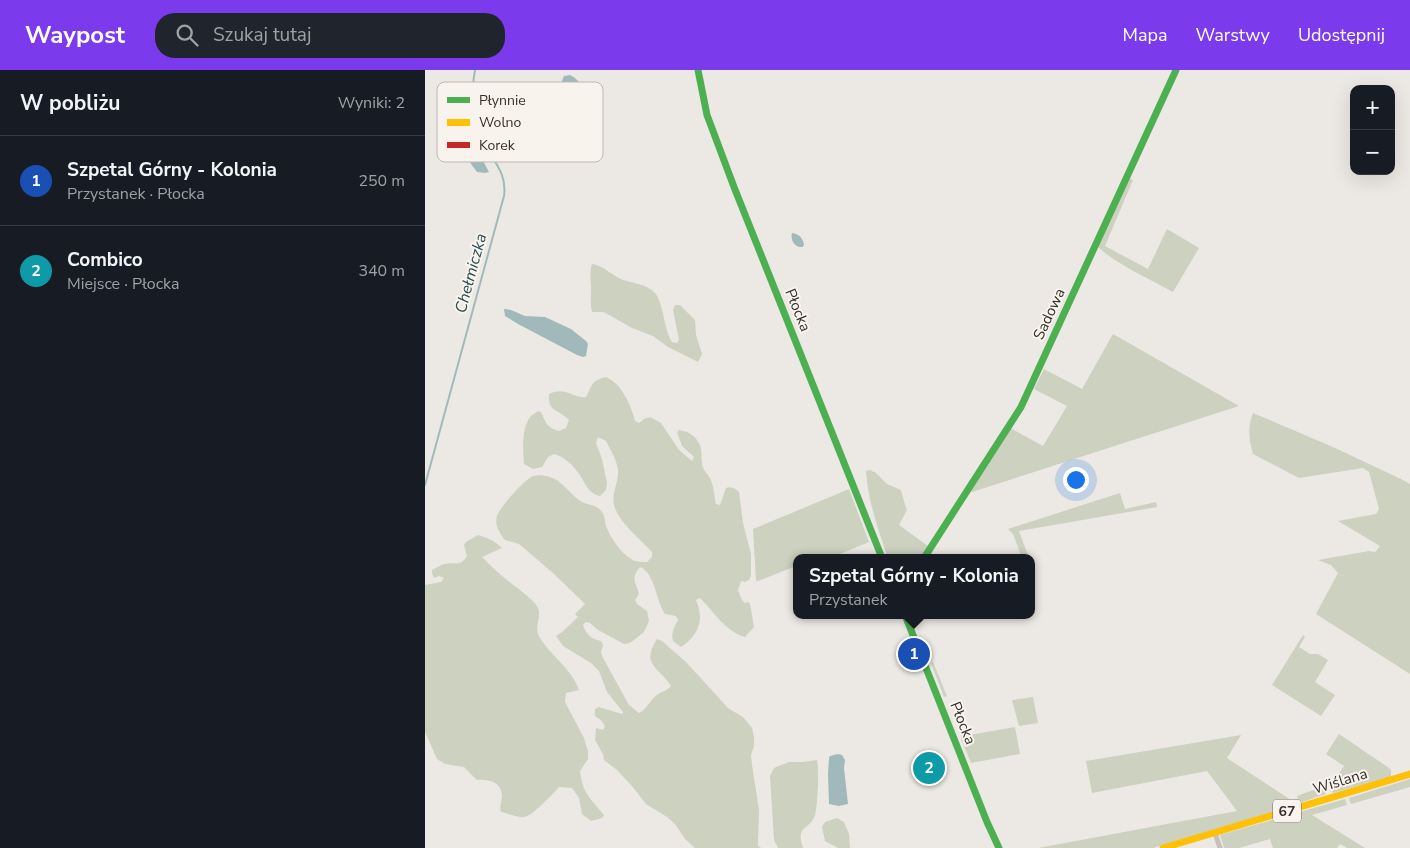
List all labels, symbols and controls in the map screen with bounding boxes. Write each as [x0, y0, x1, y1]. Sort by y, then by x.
search box [155, 13, 505, 58]
text: Waypost [25, 19, 125, 51]
icon: search [173, 21, 201, 49]
text: Szukaj tutaj [213, 22, 311, 48]
text: Mapa [1123, 23, 1167, 47]
text: Warstwy [1195, 23, 1270, 47]
text: Udostępnij [1298, 23, 1385, 47]
legend [437, 82, 603, 162]
map controls [1350, 85, 1395, 175]
button: + [1350, 85, 1395, 130]
text: W pobliżu [20, 89, 121, 117]
text: Płynnie [479, 91, 526, 110]
text: Wyniki: 2 [338, 92, 405, 114]
text: Wolno [479, 113, 521, 132]
button: − [1350, 130, 1395, 175]
text: Korek [479, 136, 516, 155]
text: Szpetal Górny - Kolonia [67, 157, 277, 183]
text: 1 [31, 170, 41, 192]
text: 250 m [358, 170, 405, 192]
text: Przystanek · Płocka [67, 183, 205, 205]
water label: Chełmiczka [450, 231, 492, 316]
text: Combico [67, 247, 143, 273]
text: 2 [31, 260, 41, 282]
text: 340 m [358, 260, 405, 282]
text: Miejsce · Płocka [67, 273, 180, 295]
street label: Sadowa [1028, 285, 1070, 343]
street label: Płocka [780, 286, 816, 334]
your location [1063, 467, 1089, 493]
popup [793, 554, 1035, 619]
text: Szpetal Górny - Kolonia [809, 563, 1019, 589]
text: Przystanek [809, 589, 887, 611]
pin: 1 [898, 635, 930, 673]
street label: Płocka [945, 699, 981, 747]
pin: 2 [913, 749, 945, 787]
street label: Wiślana [1310, 763, 1370, 799]
road number: 67 [1273, 799, 1301, 822]

